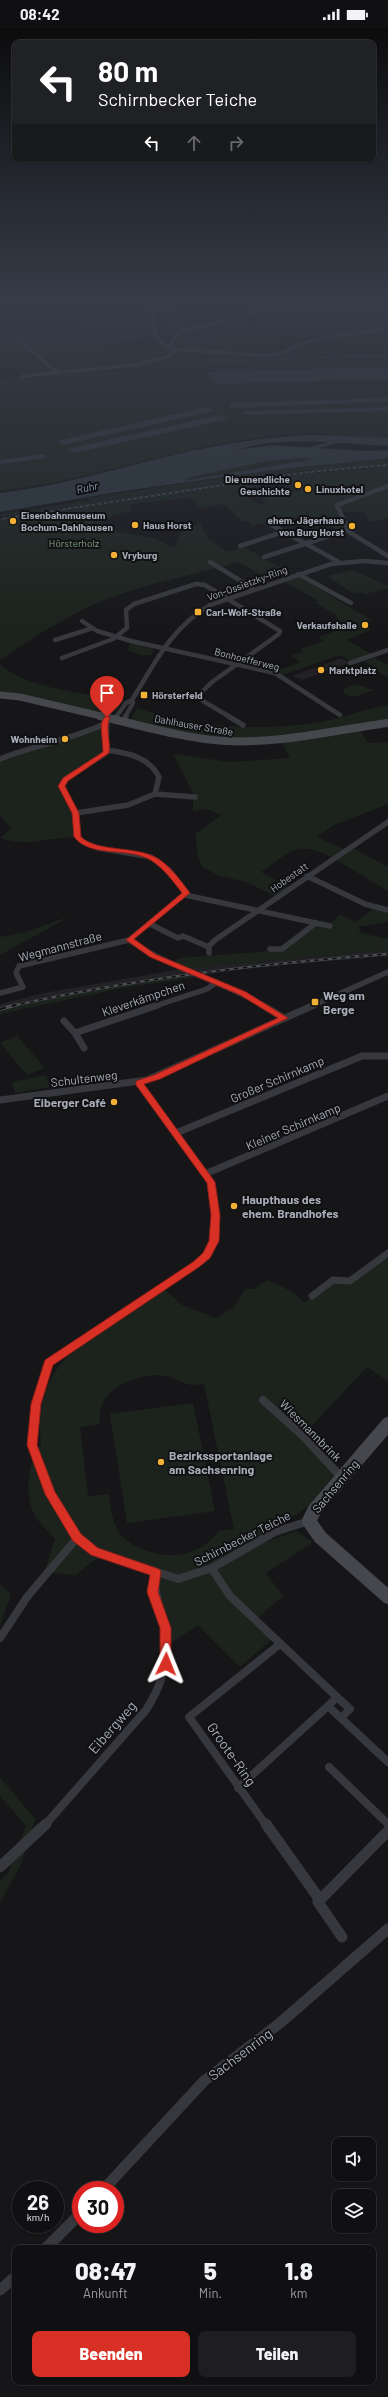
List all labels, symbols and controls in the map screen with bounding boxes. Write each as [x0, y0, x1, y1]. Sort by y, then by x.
text: 08:42 [20, 5, 60, 23]
text: 80 m [98, 54, 158, 88]
icon: left [32, 56, 84, 108]
text: Schirnbecker Teiche [98, 88, 257, 110]
icon: left [141, 132, 163, 154]
icon: ahead [183, 132, 205, 154]
icon: right [225, 132, 247, 154]
place label: Die unendliche Geschichte [225, 473, 291, 497]
water label: Ruhr [75, 478, 100, 496]
marker: Die unendliche Geschichte [293, 480, 303, 490]
place label: Linuxhotel [316, 483, 363, 495]
marker: Linuxhotel [303, 484, 313, 494]
place label: Eisenbahnmuseum Bochum-Dahlhausen [21, 509, 113, 533]
place label: ehem. Jägerhaus von Burg Horst [267, 514, 344, 538]
marker: Eisenbahnmuseum Bochum-Dahlhausen [8, 516, 18, 526]
place label: Haus Horst [143, 519, 192, 531]
marker: Haus Horst [130, 520, 140, 530]
marker: ehem. Jägerhaus von Burg Horst [347, 521, 357, 531]
park label: Hörsterholz [49, 537, 100, 549]
place label: Vryburg [122, 549, 158, 561]
marker: Vryburg [109, 550, 119, 560]
street label: Von-Ossietzky-Ring [205, 563, 289, 603]
place label: Carl-Wolf-Straße [206, 606, 282, 618]
marker: Carl-Wolf-Straße [193, 607, 203, 617]
place label: Verkaufshalle [296, 619, 358, 631]
marker: Verkaufshalle [360, 620, 370, 630]
street label: Bonhoefferweg [213, 645, 281, 673]
place label: Marktplatz [329, 664, 376, 676]
marker: Marktplatz [316, 665, 326, 675]
pin [90, 676, 124, 717]
icon: arrive [96, 682, 118, 704]
place label: Hörsterfeld [152, 689, 203, 701]
marker: Hörsterfeld [139, 690, 149, 700]
street label: Dahlhauser Straße [154, 712, 234, 738]
place label: Wohnheim [11, 733, 57, 745]
marker: Wohnheim [60, 734, 70, 744]
street label: Hobestatt [268, 859, 311, 894]
street label: Wegmannstraße [17, 928, 103, 964]
street label: Kleverkämpchen [100, 977, 186, 1019]
place label: Weg am Berge [323, 988, 365, 1016]
marker: Weg am Berge [310, 997, 320, 1007]
street label: Großer Schirnkamp [228, 1053, 326, 1105]
street label: Schultenweg [50, 1067, 118, 1089]
place label: Eiberger Café [34, 1095, 106, 1109]
marker: Eiberger Café [109, 1097, 119, 1107]
street label: Kleiner Schirnkamp [244, 1100, 342, 1152]
place label: Haupthaus des ehem. Brandhofes [242, 1192, 339, 1220]
marker: Haupthaus des ehem. Brandhofes [229, 1201, 239, 1211]
street label: Wiesmannbrink [277, 1396, 345, 1464]
place label: Bezirkssportanlage am Sachsenring [169, 1448, 273, 1476]
marker: Bezirkssportanlage am Sachsenring [156, 1457, 166, 1467]
street label: Sachsenring [309, 1457, 361, 1515]
street label: Schirnbecker Teiche [192, 1508, 292, 1568]
position arrow [145, 1643, 187, 1685]
street label: Eibergweg [84, 1697, 140, 1757]
street label: Groote-Ring [204, 1719, 260, 1789]
street label: Sachsenring [205, 2024, 275, 2084]
map controls [332, 2137, 376, 2233]
button: sound [332, 2137, 376, 2181]
speed limit sign: 30 [72, 2181, 124, 2233]
button: layers [332, 2189, 376, 2233]
text: 26 [27, 2190, 49, 2214]
text: km/h [27, 2211, 49, 2223]
text: 08:47 [75, 2256, 136, 2285]
text: 5 [204, 2256, 217, 2285]
text: 1.8 [285, 2256, 313, 2285]
text: Ankunft [83, 2285, 128, 2301]
text: Min. [199, 2285, 222, 2301]
text: km [290, 2285, 308, 2301]
button: Beenden [32, 2331, 190, 2377]
button: Teilen [198, 2331, 356, 2377]

